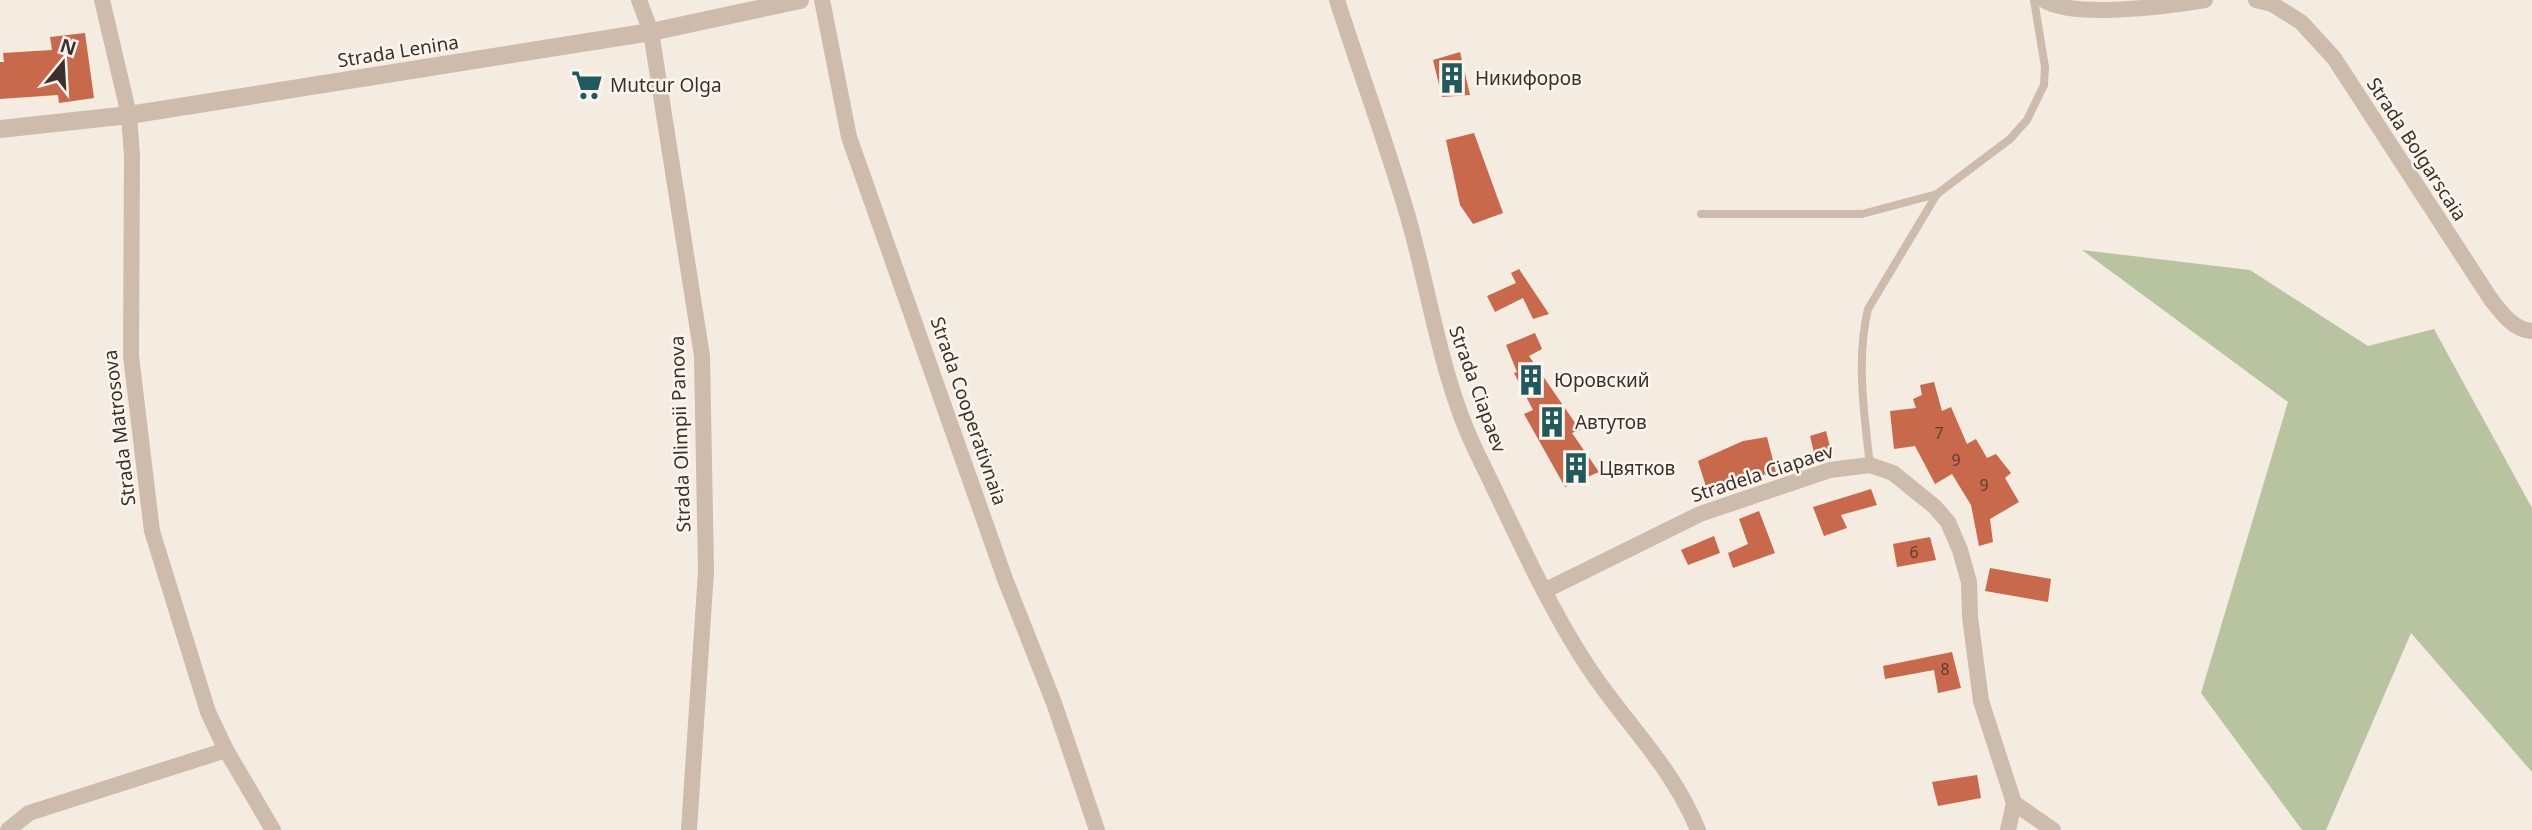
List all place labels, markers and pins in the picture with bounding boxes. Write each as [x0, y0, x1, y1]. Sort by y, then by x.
building icon: Никифоров [1435, 61, 1469, 95]
place label: Никифоров [1475, 65, 1582, 91]
supermarket icon: Mutcur Olga [570, 68, 604, 102]
place label: Mutcur Olga [610, 72, 722, 98]
building icon: Юровский [1514, 363, 1548, 397]
place label: Юровский [1554, 367, 1650, 393]
building icon: Автутов [1535, 405, 1569, 439]
place label: Автутов [1575, 409, 1647, 435]
building icon: Цвятков [1559, 451, 1593, 485]
place label: Цвятков [1599, 455, 1675, 481]

